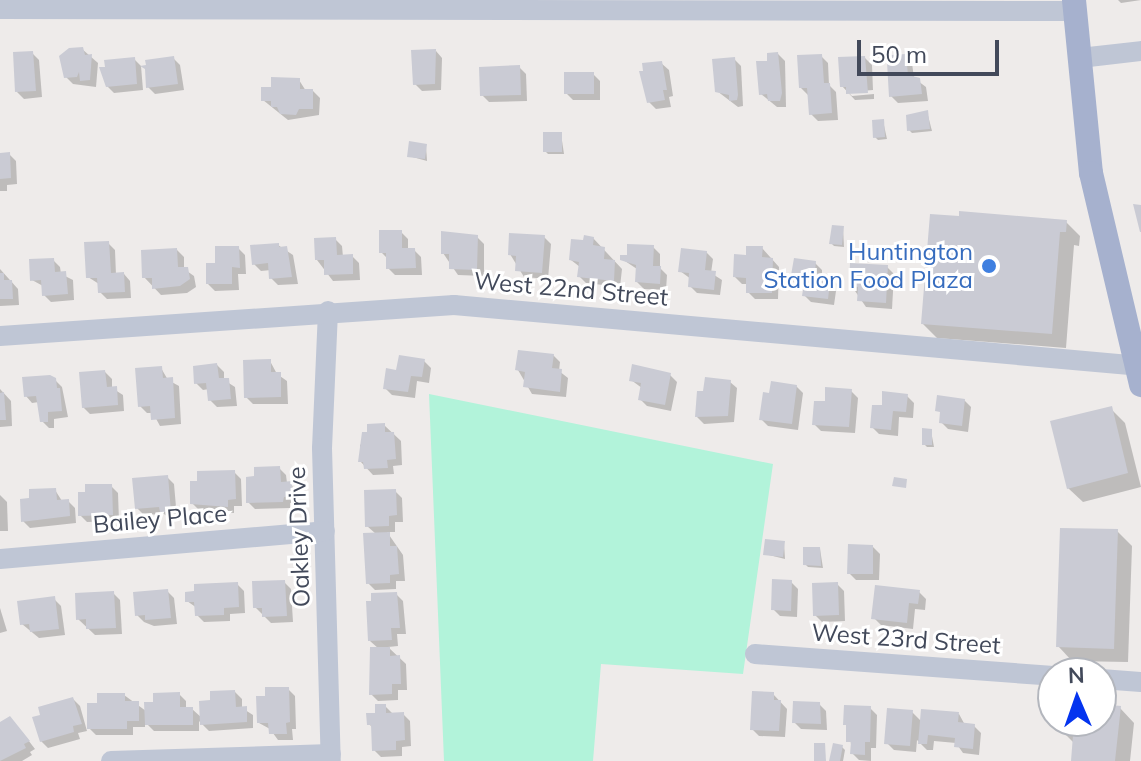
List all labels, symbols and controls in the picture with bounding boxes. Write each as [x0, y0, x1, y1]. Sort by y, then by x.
scale bar [861, 24, 1003, 74]
text: 50 m [871, 39, 927, 69]
place label: Huntington Station Food Plaza [764, 238, 973, 294]
marker: Huntington Station Food Plaza [980, 257, 998, 275]
street label: West 22nd Street [473, 266, 669, 312]
street label: Oakley Drive [282, 466, 316, 608]
street label: Bailey Place [92, 499, 228, 539]
street label: West 23rd Street [811, 618, 1001, 660]
north arrow [1037, 657, 1117, 737]
text: N [1067, 661, 1085, 689]

